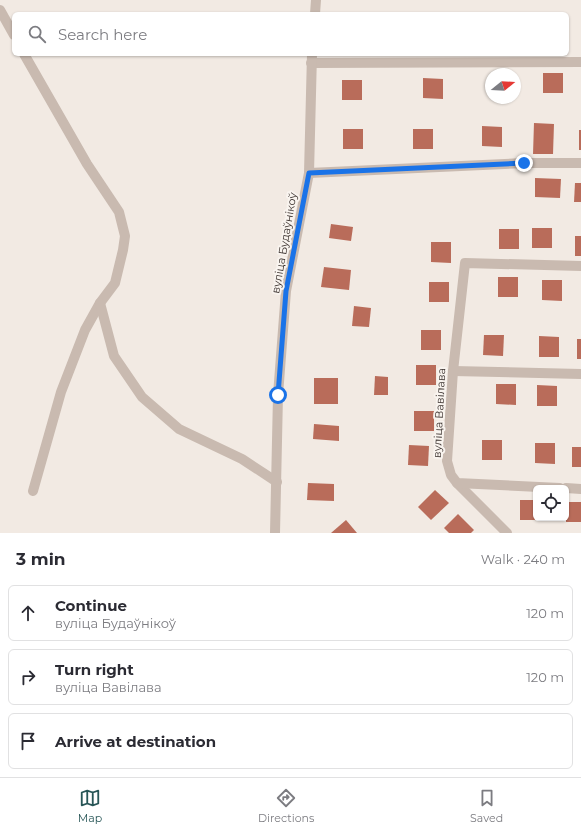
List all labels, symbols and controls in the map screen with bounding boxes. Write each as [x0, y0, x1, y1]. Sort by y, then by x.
search box [12, 12, 569, 56]
icon: search [26, 23, 48, 45]
text: Search here [58, 25, 147, 44]
north arrow [485, 68, 521, 104]
route end [515, 154, 533, 172]
street label: вуліца Будаўнікоў [268, 191, 300, 295]
street label: вуліца Вавілава [430, 368, 448, 458]
route start [269, 386, 287, 404]
map controls [533, 485, 569, 521]
button: locate [533, 485, 569, 521]
text: 3 min [16, 549, 66, 569]
text: Walk · 240 m [481, 551, 565, 567]
text: Continue [55, 596, 127, 615]
icon: ahead [17, 602, 39, 624]
text: 120 m [526, 605, 564, 621]
text: вуліца Будаўнікоў [55, 615, 176, 631]
text: Turn right [55, 660, 134, 679]
icon: right [17, 666, 39, 688]
text: 120 m [526, 669, 564, 685]
text: вуліца Вавілава [55, 679, 162, 695]
icon: arrive [17, 730, 39, 752]
text: Arrive at destination [55, 732, 216, 751]
tab: Map [78, 787, 102, 825]
tab: Directions [258, 787, 314, 825]
tab: Saved [470, 787, 503, 825]

